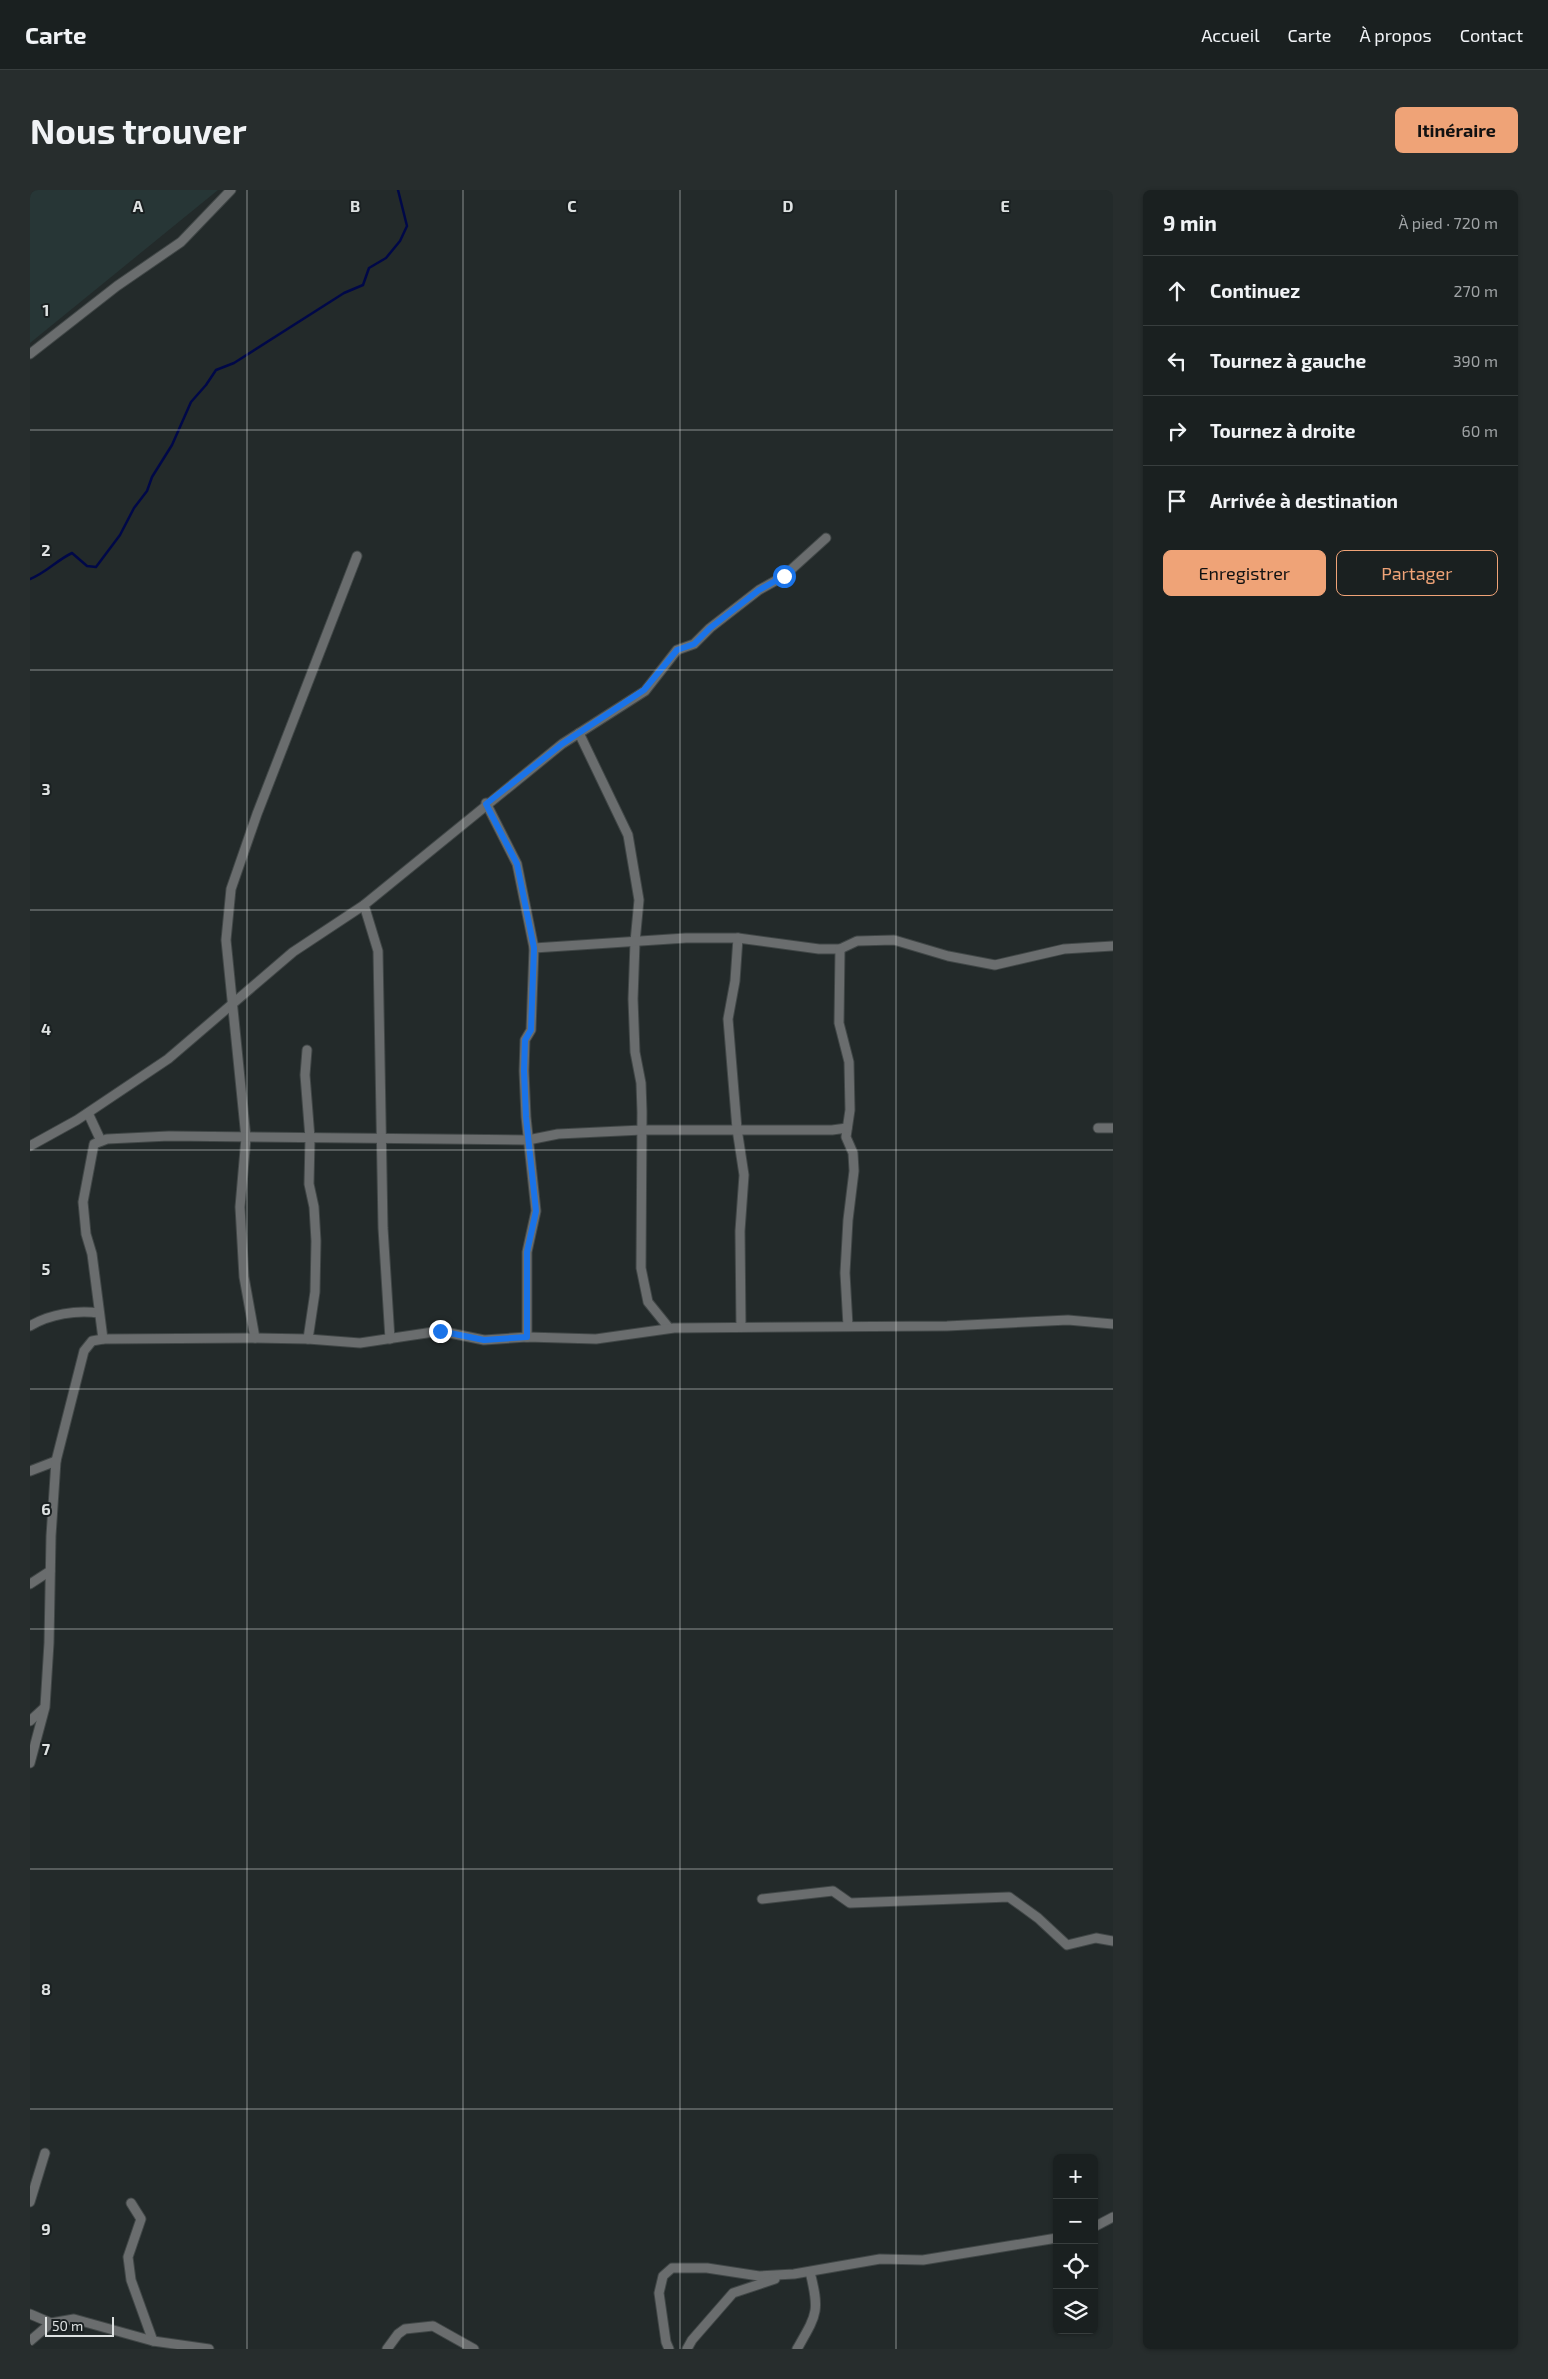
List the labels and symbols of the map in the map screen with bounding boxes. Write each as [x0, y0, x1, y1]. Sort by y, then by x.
text: A [133, 196, 144, 215]
text: B [350, 196, 360, 215]
text: C [567, 196, 577, 215]
text: D [783, 196, 794, 215]
text: E [1000, 196, 1010, 215]
text: 1 [43, 300, 49, 319]
text: 2 [41, 540, 51, 559]
route start [773, 565, 796, 588]
text: 3 [41, 779, 51, 798]
text: 4 [41, 1019, 51, 1038]
text: 5 [42, 1259, 51, 1278]
route end [429, 1320, 452, 1343]
text: 6 [41, 1499, 51, 1518]
text: 7 [42, 1739, 51, 1758]
text: 8 [41, 1979, 51, 1998]
text: 9 [41, 2219, 51, 2238]
scale bar [45, 2314, 114, 2337]

